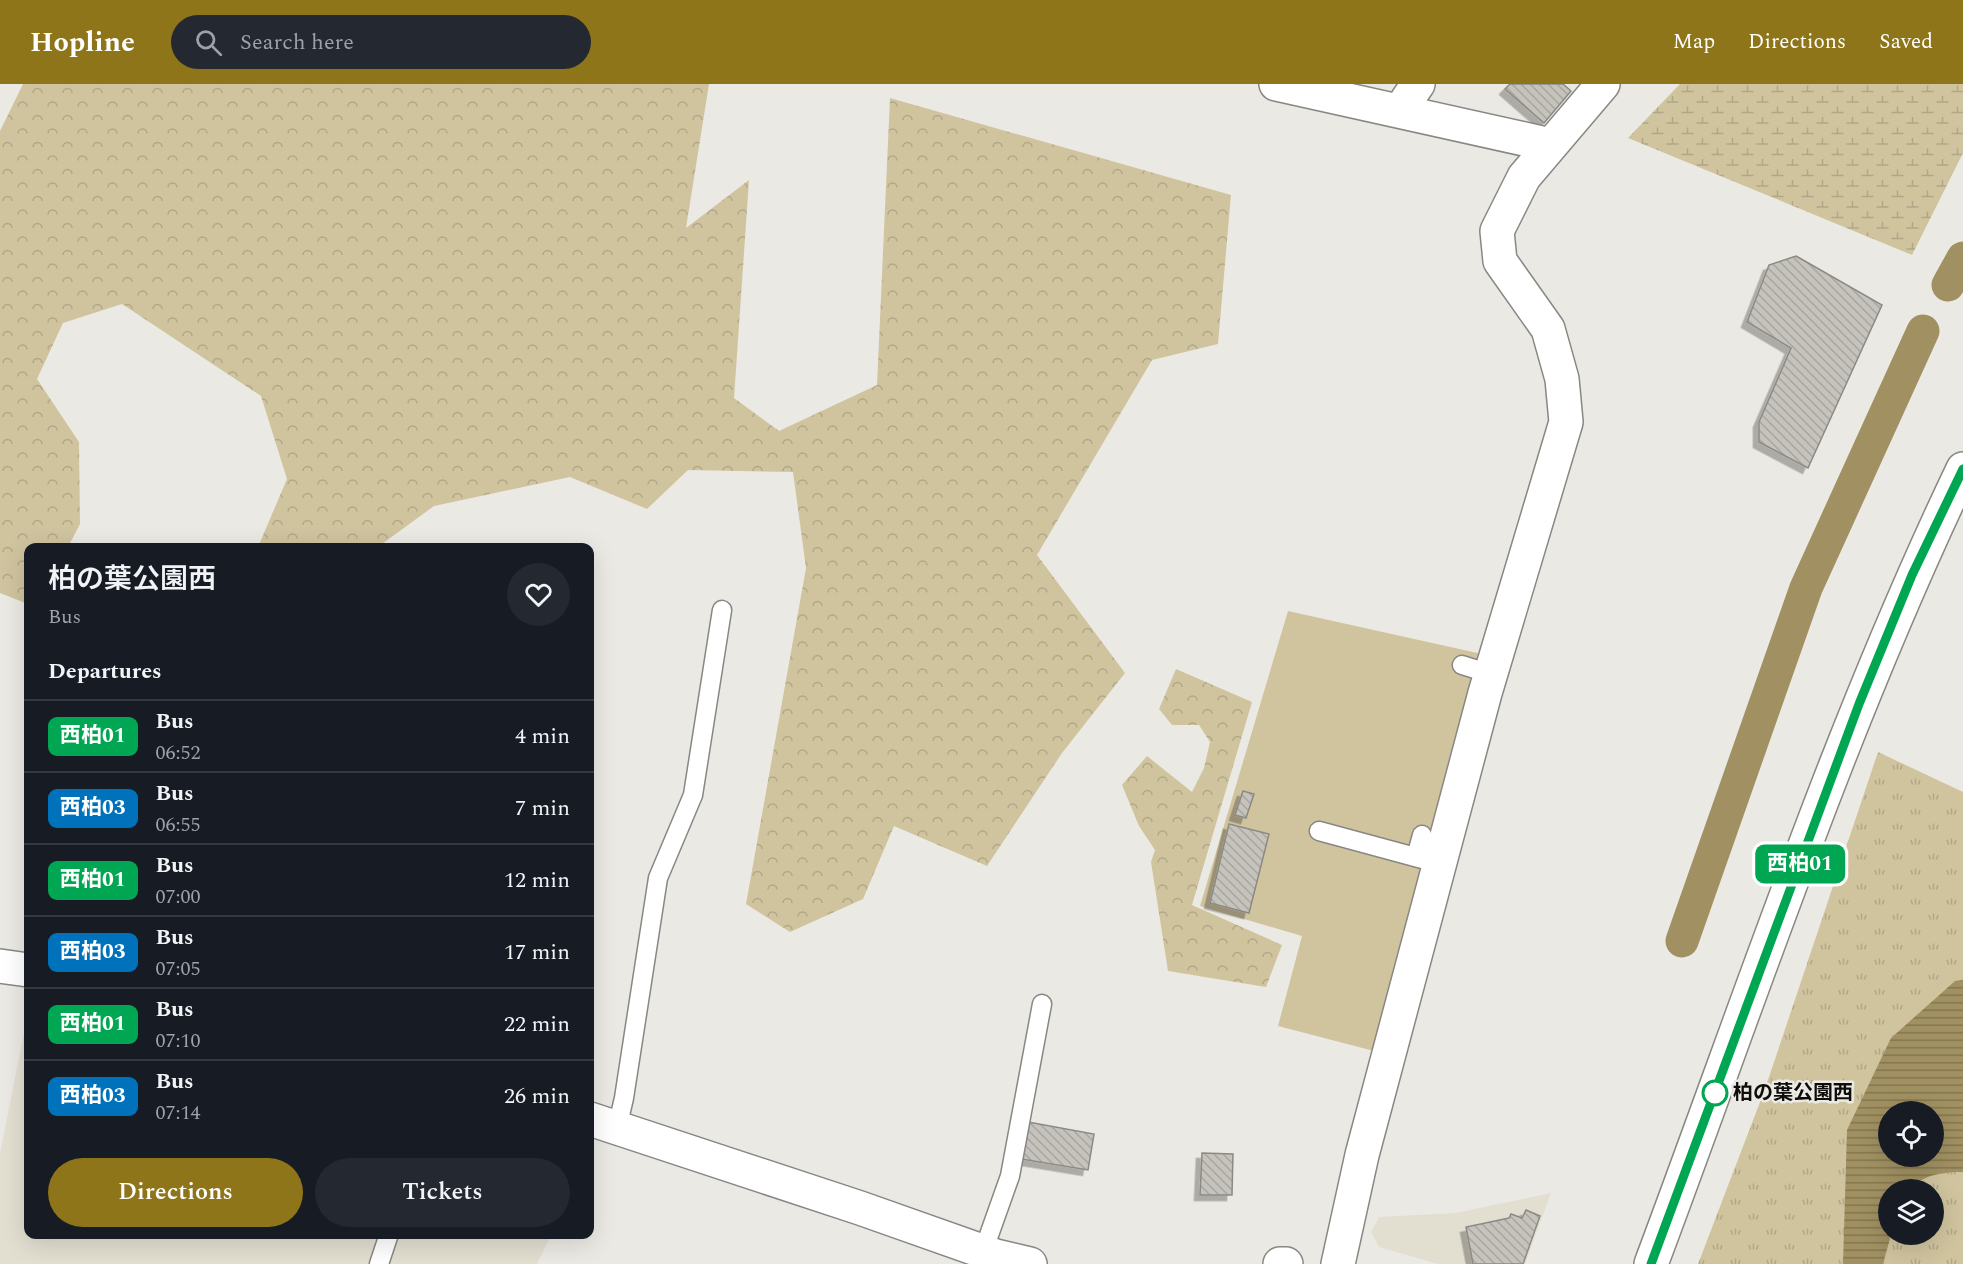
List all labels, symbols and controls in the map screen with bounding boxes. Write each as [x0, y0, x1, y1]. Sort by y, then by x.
search box [171, 15, 591, 69]
text: Hopline [30, 21, 135, 64]
icon: search [192, 26, 225, 59]
text: Search here [240, 26, 354, 59]
text: Map [1673, 26, 1715, 58]
text: Directions [1748, 26, 1846, 58]
text: Saved [1879, 26, 1933, 58]
text: 柏の葉公園西 [48, 558, 216, 601]
button: heart [507, 563, 570, 626]
text: Bus [48, 602, 81, 632]
text: Departures [48, 655, 162, 688]
text: Bus [156, 705, 194, 738]
text: 西柏01 [60, 720, 126, 752]
text: 4 min [515, 720, 570, 753]
text: 06:52 [156, 738, 201, 768]
text: Bus [156, 777, 194, 810]
text: 西柏03 [60, 792, 126, 824]
text: 7 min [515, 792, 570, 825]
text: 06:55 [156, 810, 201, 840]
line badge: 西柏01 [1758, 844, 1842, 884]
text: 西柏01 [1767, 848, 1833, 880]
text: Bus [156, 849, 194, 882]
text: 西柏01 [60, 864, 126, 896]
text: 12 min [504, 864, 570, 897]
text: 07:00 [156, 882, 201, 912]
text: Bus [156, 921, 194, 954]
text: 西柏03 [60, 936, 126, 968]
text: 17 min [504, 936, 570, 969]
text: 07:05 [156, 954, 201, 984]
text: Bus [156, 993, 194, 1026]
text: 西柏01 [60, 1008, 126, 1040]
text: 22 min [504, 1008, 570, 1041]
text: 07:10 [156, 1026, 201, 1056]
text: Bus [156, 1065, 194, 1098]
place label: 柏の葉公園西 [1733, 1078, 1853, 1108]
text: 西柏03 [60, 1080, 126, 1112]
text: 26 min [504, 1080, 570, 1113]
marker: 柏の葉公園西 [1702, 1080, 1728, 1106]
text: 07:14 [156, 1098, 201, 1128]
map controls [1878, 1101, 1944, 1245]
button: locate [1878, 1101, 1944, 1167]
button: Directions [48, 1158, 303, 1227]
button: Tickets [315, 1158, 570, 1227]
button: layers [1878, 1179, 1944, 1245]

